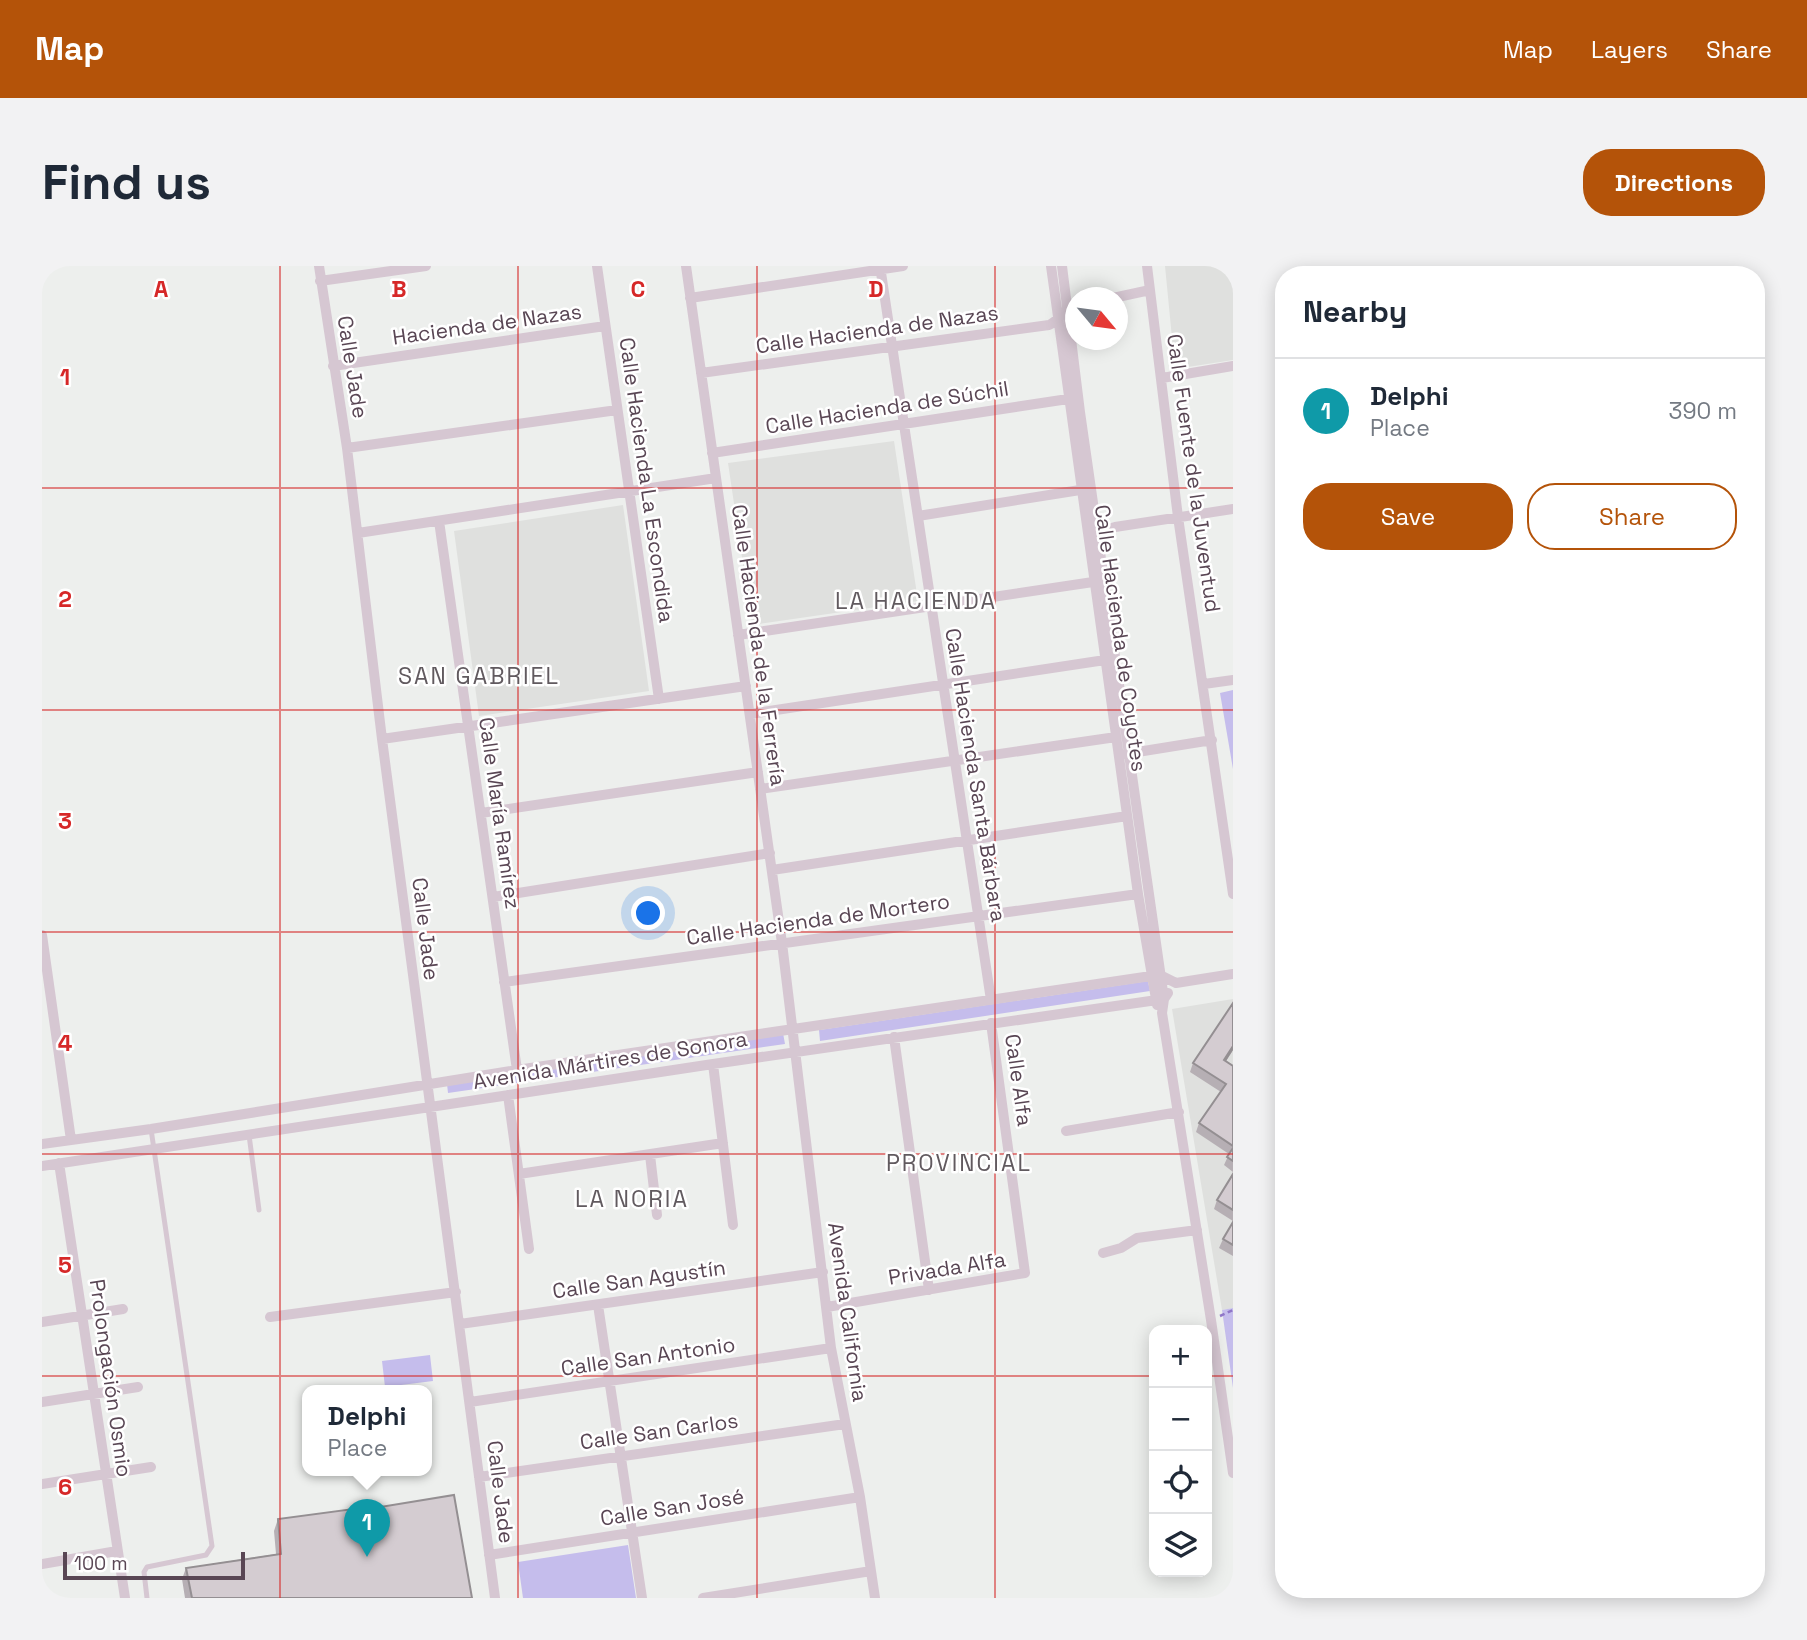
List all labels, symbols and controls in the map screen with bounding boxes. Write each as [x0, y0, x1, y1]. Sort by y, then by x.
text: Map [35, 28, 104, 70]
text: Map [1503, 34, 1553, 65]
text: Layers [1591, 34, 1668, 65]
text: Share [1706, 34, 1772, 65]
button: Directions [1583, 149, 1765, 216]
text: Find us [42, 151, 211, 213]
text: A [154, 274, 169, 304]
text: B [391, 274, 407, 304]
text: C [631, 274, 645, 304]
text: D [868, 274, 884, 304]
north arrow [1065, 287, 1128, 350]
text: Nearby [1303, 292, 1407, 331]
street label: Hacienda de Nazas [391, 297, 583, 351]
street label: Calle Hacienda de Nazas [754, 299, 1000, 359]
street label: Calle Jade [332, 314, 374, 420]
street label: Calle Fuente de la Juventud [1161, 332, 1227, 614]
street label: Calle Hacienda La Escondida [614, 336, 680, 624]
text: 1 [60, 362, 70, 392]
street label: Calle Hacienda de Súchil [763, 374, 1011, 440]
text: Delphi [1370, 379, 1449, 413]
text: 1 [1321, 396, 1331, 426]
text: 390 m [1669, 396, 1737, 426]
text: Place [1370, 413, 1430, 443]
button: Save [1303, 483, 1513, 550]
button: Share [1527, 483, 1737, 550]
street label: Calle Hacienda de la Ferrería [726, 503, 792, 787]
street label: Calle Hacienda de Coyotes [1089, 503, 1153, 773]
text: 2 [58, 584, 72, 614]
district label: LA HACIENDA [835, 586, 997, 616]
street label: Calle Hacienda Santa Bárbara [939, 626, 1013, 924]
district label: SAN GABRIEL [398, 661, 560, 691]
street label: Calle María Ramírez [473, 715, 527, 911]
text: 3 [58, 806, 72, 836]
street label: Calle Jade [406, 876, 446, 982]
street label: Calle Hacienda de Mortero [684, 887, 952, 951]
your location [631, 896, 665, 930]
street label: Avenida Mártires de Sonora [471, 1025, 749, 1095]
text: 4 [58, 1028, 73, 1058]
street label: Calle Alfa [999, 1032, 1039, 1128]
district label: PROVINCIAL [886, 1148, 1032, 1178]
district label: LA NORIA [575, 1184, 689, 1214]
street label: Avenida California [822, 1221, 874, 1403]
street label: Privada Alfa [886, 1245, 1008, 1291]
text: 5 [58, 1250, 72, 1280]
street label: Calle San Agustín [551, 1253, 727, 1305]
street label: Prolongación Osmio [84, 1277, 138, 1479]
map controls [1149, 1325, 1212, 1577]
button: + [1149, 1325, 1212, 1388]
street label: Calle San Antonio [559, 1330, 737, 1382]
popup [302, 1385, 432, 1476]
button: − [1149, 1388, 1212, 1451]
text: Delphi [328, 1399, 406, 1433]
street label: Calle San Carlos [578, 1407, 740, 1455]
text: Place [328, 1433, 387, 1463]
street label: Calle Jade [481, 1439, 521, 1545]
button: locate [1149, 1451, 1212, 1514]
text: 6 [58, 1472, 72, 1502]
street label: Calle San José [598, 1482, 746, 1532]
pin: 1 [344, 1499, 390, 1557]
button: layers [1149, 1514, 1212, 1577]
scale bar [63, 1549, 245, 1581]
text: 100 m [74, 1551, 128, 1576]

